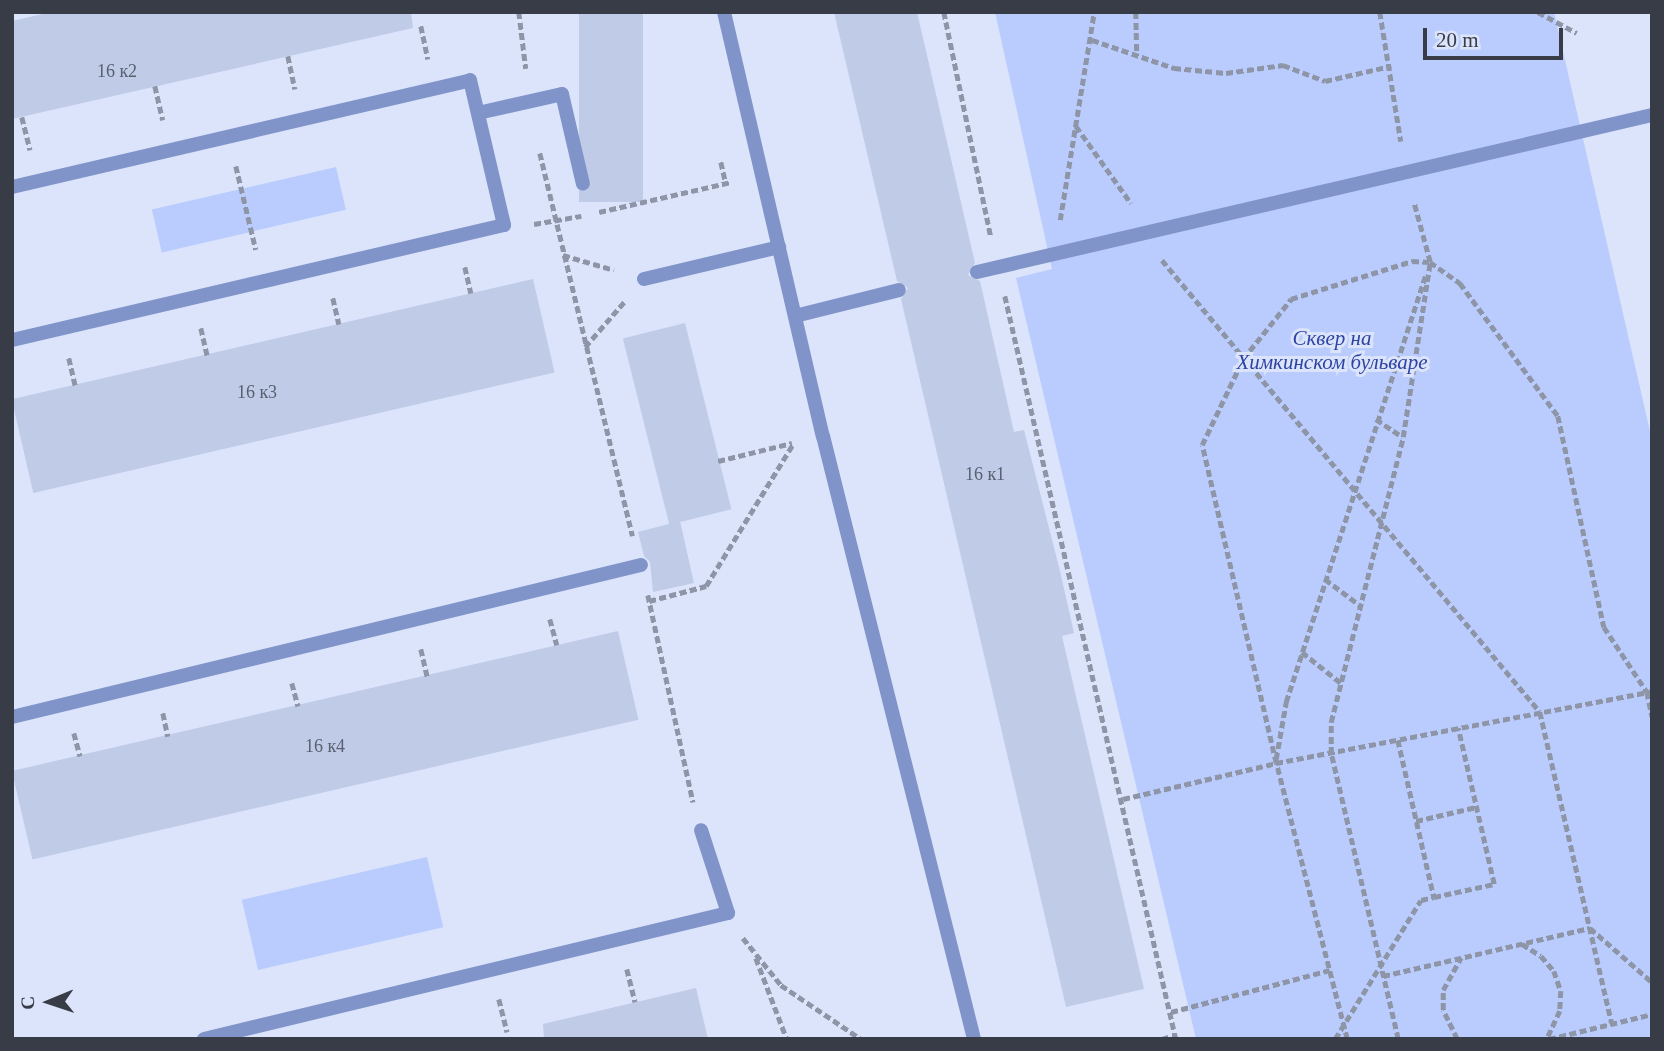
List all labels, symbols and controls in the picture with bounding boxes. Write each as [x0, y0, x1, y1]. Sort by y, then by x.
scale bar [1426, 14, 1566, 58]
text: 20 m [1436, 28, 1479, 52]
house number: 16 к2 [97, 60, 137, 82]
park label: Сквер на Химкинском бульваре [1236, 325, 1428, 375]
house number: 16 к3 [237, 381, 277, 403]
house number: 16 к1 [965, 463, 1005, 485]
house number: 16 к4 [305, 735, 345, 757]
north arrow [14, 967, 84, 1037]
text: С [17, 996, 38, 1010]

